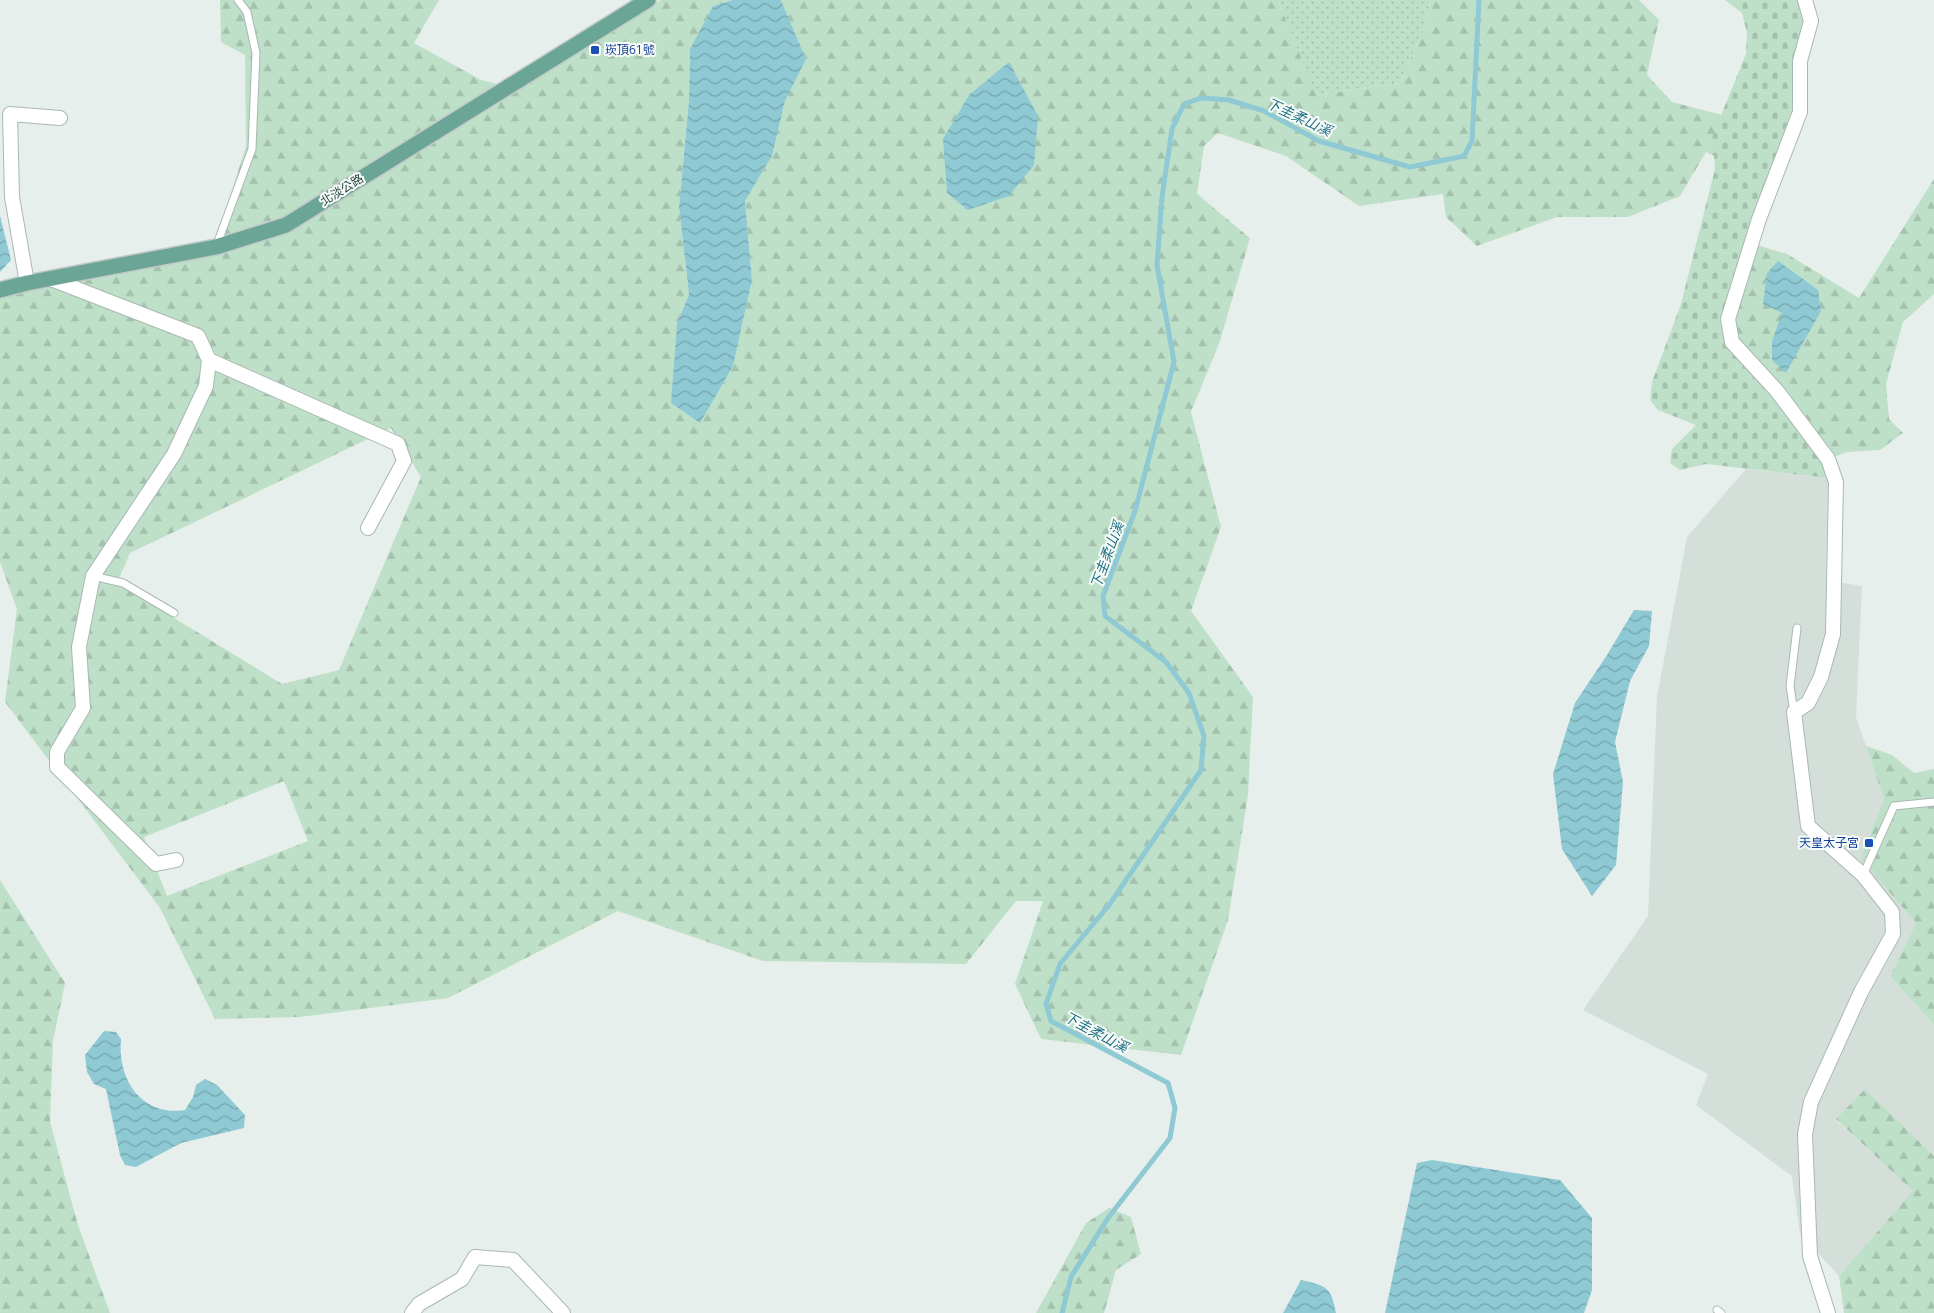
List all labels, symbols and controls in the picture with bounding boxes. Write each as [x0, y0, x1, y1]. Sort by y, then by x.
place label: 崁頂61號 [605, 41, 655, 58]
marker: 崁頂61號 [589, 44, 601, 56]
water label: 下圭柔山溪 [1263, 93, 1337, 141]
street label: 北淡公路 [317, 170, 367, 210]
water label: 下圭柔山溪 [1086, 517, 1128, 591]
place label: 天皇太子宮 [1799, 834, 1859, 851]
marker: 天皇太子宮 [1863, 837, 1875, 849]
water label: 下圭柔山溪 [1061, 1007, 1133, 1057]

